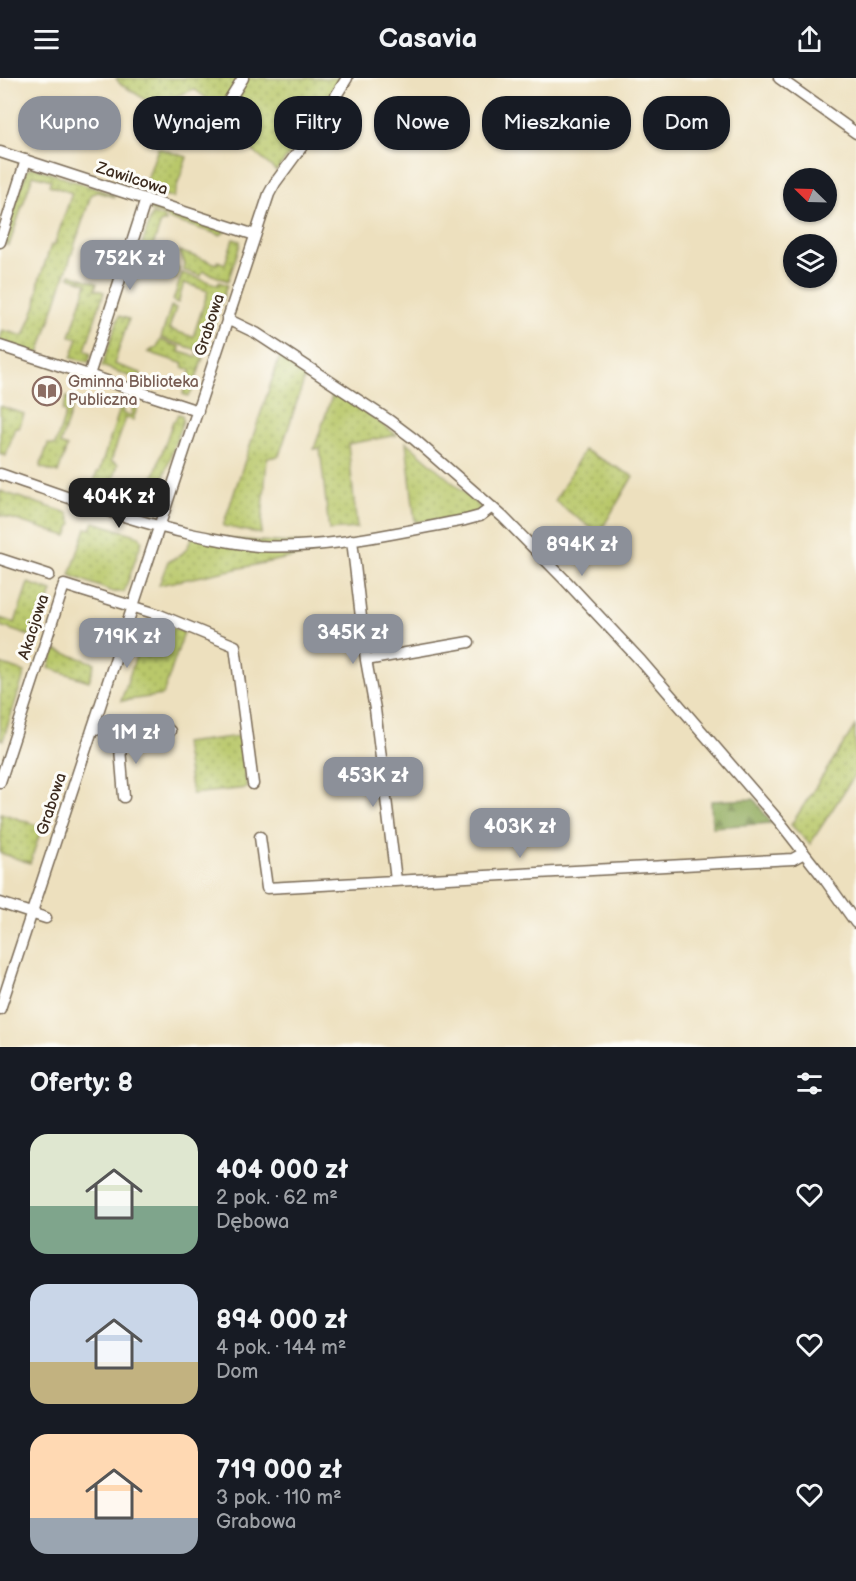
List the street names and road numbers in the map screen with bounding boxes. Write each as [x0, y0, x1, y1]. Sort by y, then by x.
street label: Zawilcowa [93, 158, 170, 199]
street label: Grabowa [191, 292, 229, 358]
street label: Akacjowa [15, 592, 53, 662]
street label: Grabowa [33, 771, 71, 837]

